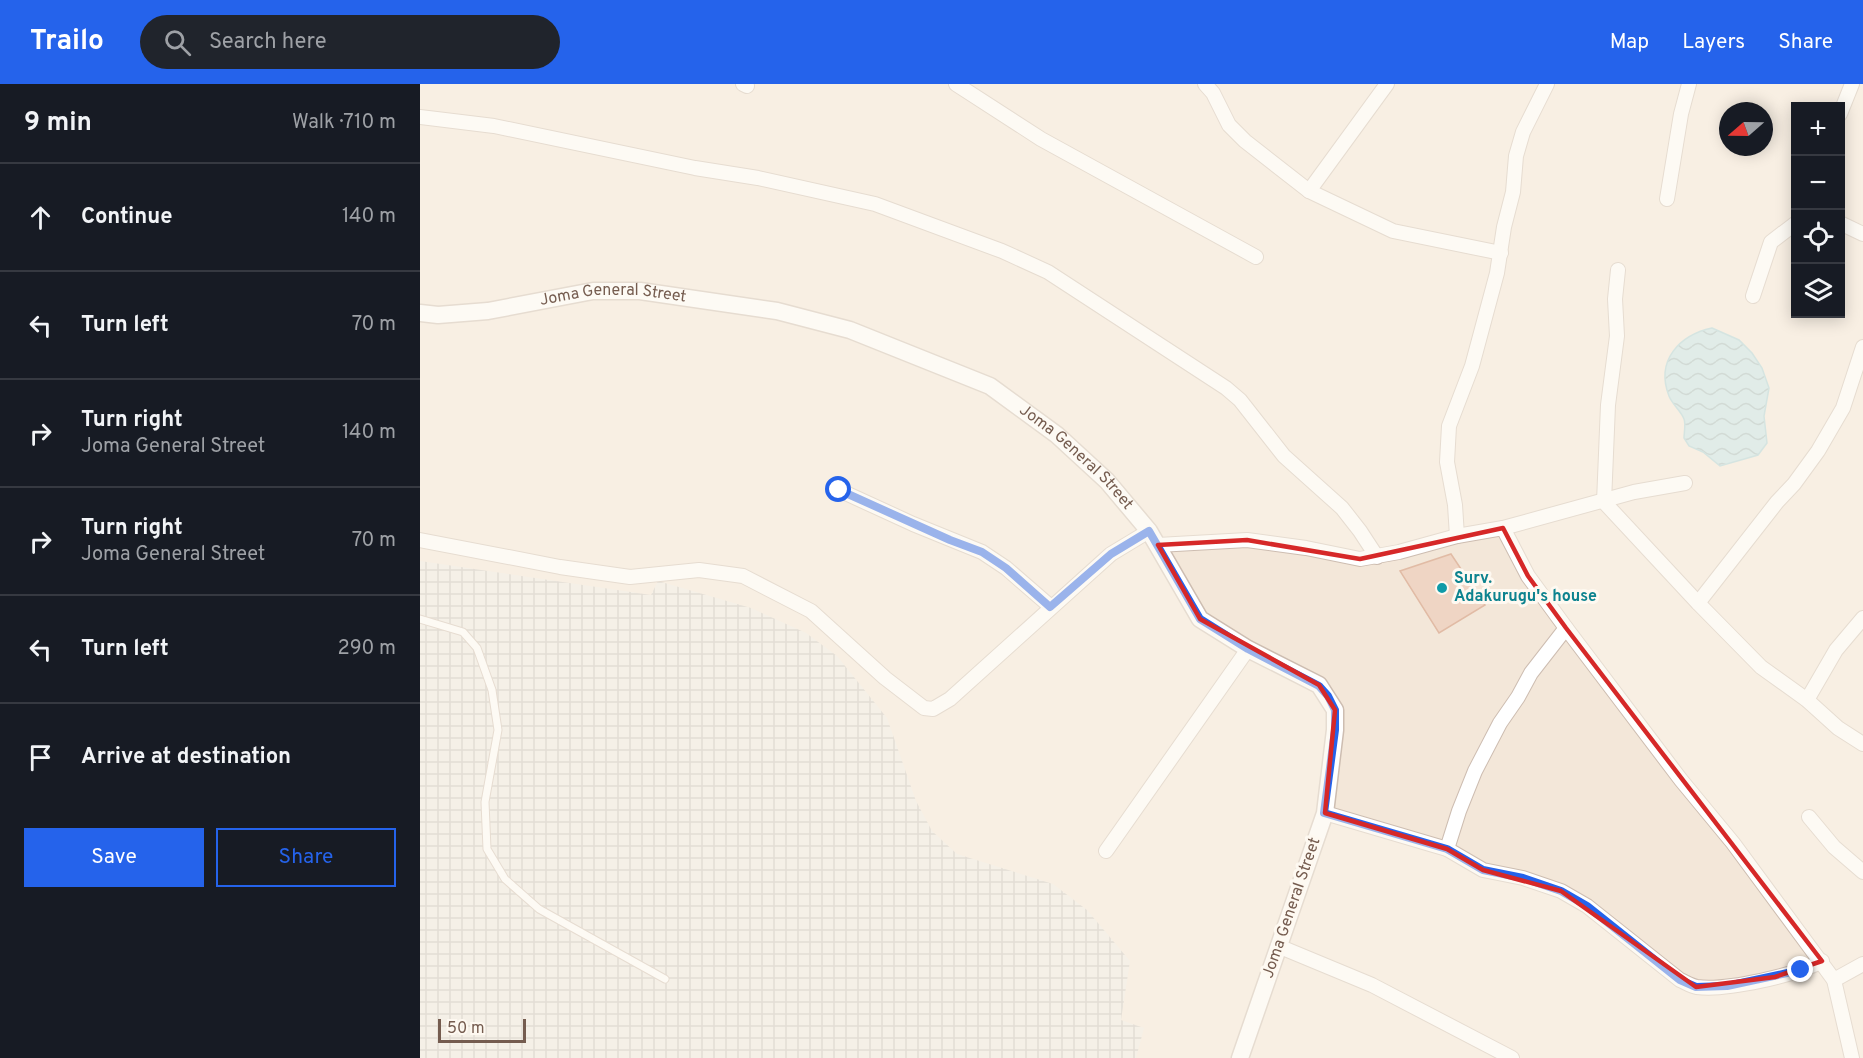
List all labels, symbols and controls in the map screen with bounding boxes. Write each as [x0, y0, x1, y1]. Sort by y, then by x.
search box [140, 15, 560, 69]
text: Trailo [30, 24, 104, 60]
icon: search [161, 26, 194, 59]
text: Search here [209, 29, 326, 56]
text: Map [1610, 29, 1649, 56]
text: Layers [1682, 29, 1745, 56]
text: Share [1778, 29, 1833, 56]
north arrow [1719, 102, 1773, 156]
map controls [1791, 102, 1845, 318]
button: + [1791, 102, 1845, 156]
text: 9 min [24, 107, 92, 140]
text: Walk · 710 m [292, 110, 396, 136]
button: − [1791, 156, 1845, 210]
icon: ahead [24, 201, 57, 234]
text: Continue [81, 204, 172, 231]
text: 140 m [342, 204, 396, 230]
button: locate [1791, 210, 1845, 264]
button: layers [1791, 264, 1845, 318]
street label: Joma General Street [538, 281, 688, 311]
icon: left [24, 309, 57, 342]
text: Turn left [81, 312, 169, 339]
text: 70 m [352, 312, 396, 338]
street label: Joma General Street [1015, 401, 1137, 514]
text: Turn right [81, 407, 183, 434]
icon: right [24, 417, 57, 450]
text: 140 m [342, 420, 396, 446]
text: Joma General Street [81, 434, 265, 460]
route start [825, 476, 851, 502]
text: Turn right [81, 515, 183, 542]
icon: right [24, 525, 57, 558]
text: 70 m [352, 528, 396, 554]
text: Joma General Street [81, 542, 265, 568]
place label: Surv. Adakurugu's house [1454, 569, 1597, 607]
marker: Surv. Adakurugu's house [1435, 581, 1449, 595]
icon: left [24, 633, 57, 666]
text: Turn left [81, 636, 169, 663]
text: 290 m [338, 636, 396, 662]
icon: arrive [24, 741, 57, 774]
text: Arrive at destination [81, 744, 291, 771]
button: Save [24, 828, 204, 887]
button: Share [216, 828, 396, 887]
street label: Joma General Street [1259, 835, 1325, 981]
route end [1787, 956, 1813, 982]
scale bar [438, 1016, 526, 1044]
text: 50 m [447, 1019, 485, 1039]

